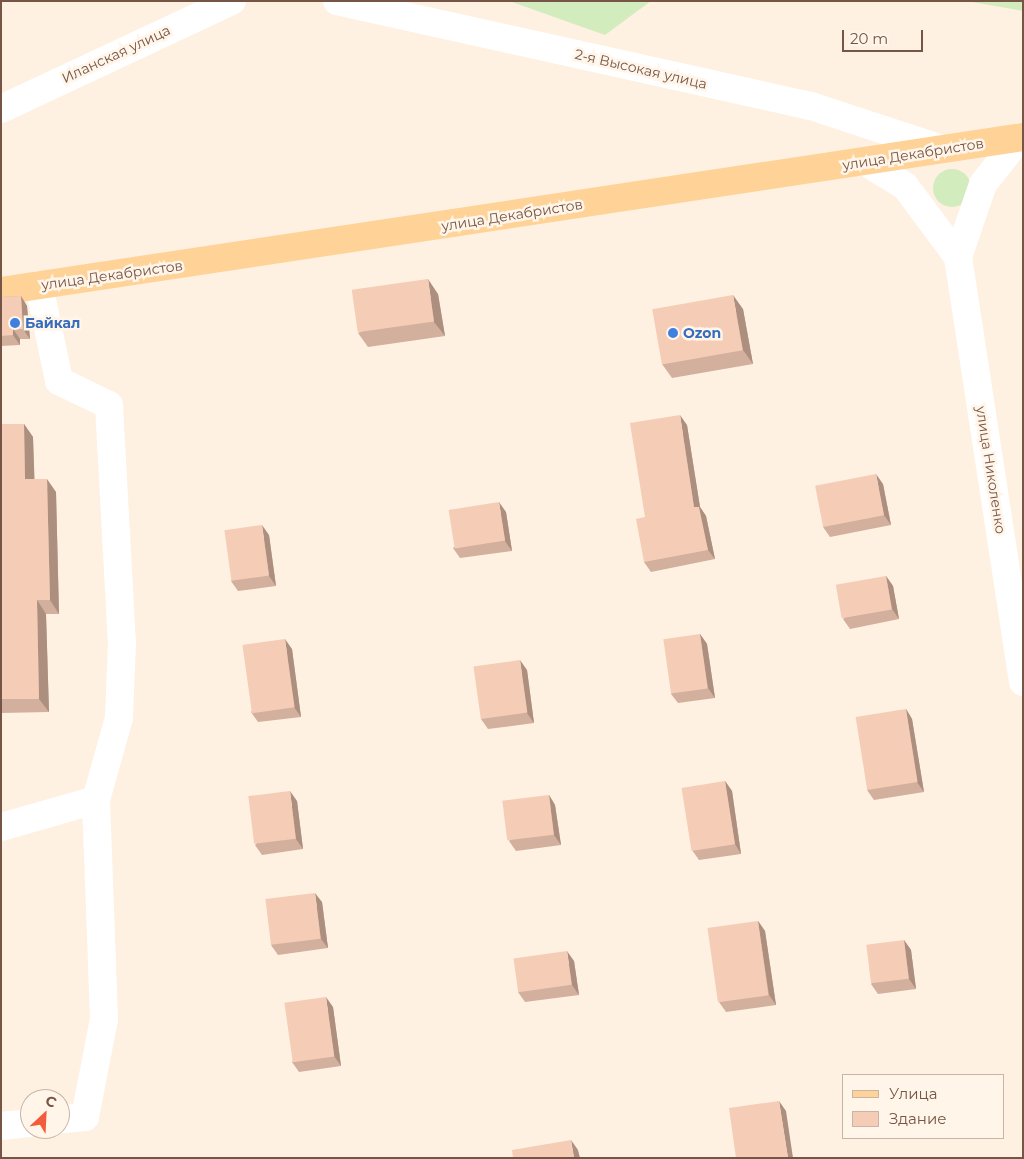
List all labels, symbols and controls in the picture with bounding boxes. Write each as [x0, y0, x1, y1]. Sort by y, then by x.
scale bar [844, 20, 925, 52]
street label: Иланская улица [59, 21, 173, 87]
text: 20 m [850, 29, 888, 48]
street label: 2-я Высокая улица [573, 46, 709, 92]
street label: улица Декабристов [841, 135, 985, 173]
street label: улица Декабристов [440, 196, 584, 234]
street label: улица Декабристов [40, 257, 184, 293]
place label: Байкал [25, 315, 80, 331]
marker: Байкал [9, 317, 21, 329]
place label: Ozon [683, 325, 721, 341]
marker: Ozon [667, 327, 679, 339]
street label: улица Николенко [973, 405, 1009, 535]
legend [842, 1074, 1004, 1139]
text: Улица [889, 1084, 937, 1103]
north arrow [20, 1089, 70, 1139]
text: С [42, 1091, 59, 1112]
text: Здание [889, 1109, 947, 1128]

